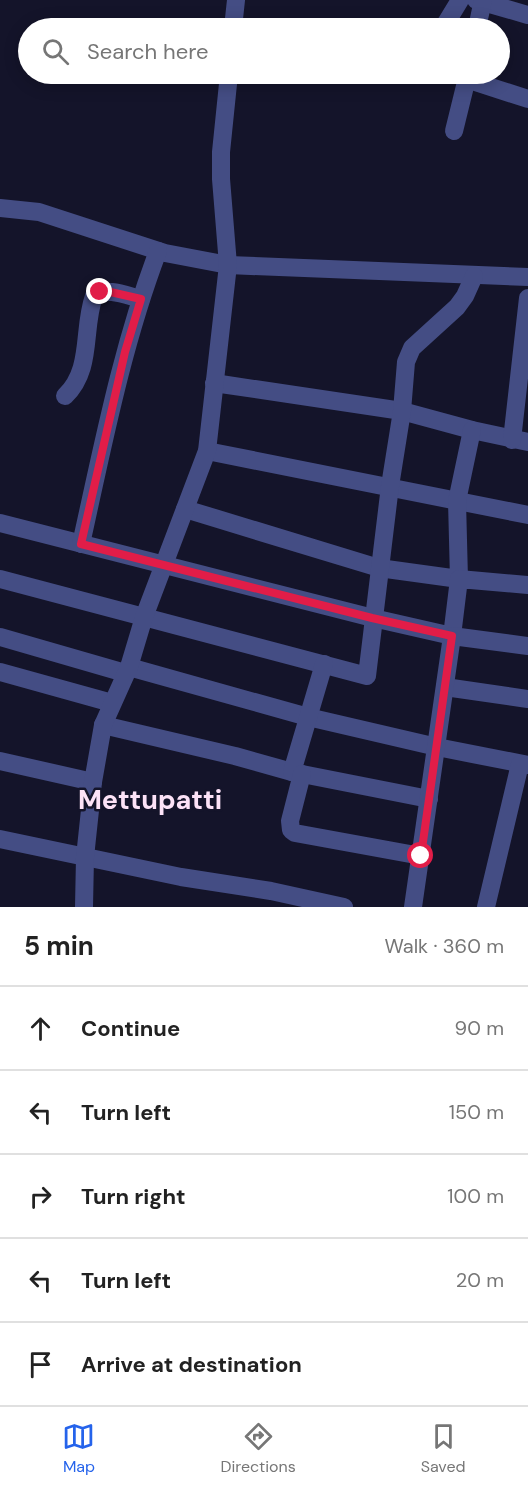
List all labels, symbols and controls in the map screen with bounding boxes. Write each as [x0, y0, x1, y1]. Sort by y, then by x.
search box [18, 18, 510, 84]
icon: search [39, 35, 72, 68]
text: Search here [87, 37, 208, 66]
route end [86, 278, 112, 304]
district label: Mettupatti [78, 782, 222, 817]
route start [407, 842, 433, 868]
text: 5 min [24, 929, 94, 963]
text: Walk · 360 m [384, 933, 504, 959]
icon: ahead [24, 1012, 57, 1045]
text: Continue [81, 1014, 180, 1043]
text: 90 m [455, 1015, 504, 1041]
icon: left [24, 1096, 57, 1129]
text: Turn left [81, 1098, 171, 1127]
text: 150 m [449, 1099, 504, 1125]
icon: right [24, 1180, 57, 1213]
text: Turn right [81, 1182, 186, 1211]
text: 100 m [447, 1183, 504, 1209]
icon: left [24, 1264, 57, 1297]
text: Turn left [81, 1266, 171, 1295]
text: 20 m [456, 1267, 504, 1293]
icon: arrive [24, 1348, 57, 1381]
text: Arrive at destination [81, 1350, 302, 1379]
tab: Map [62, 1420, 95, 1477]
tab: Directions [220, 1420, 296, 1477]
tab: Saved [421, 1420, 466, 1477]

